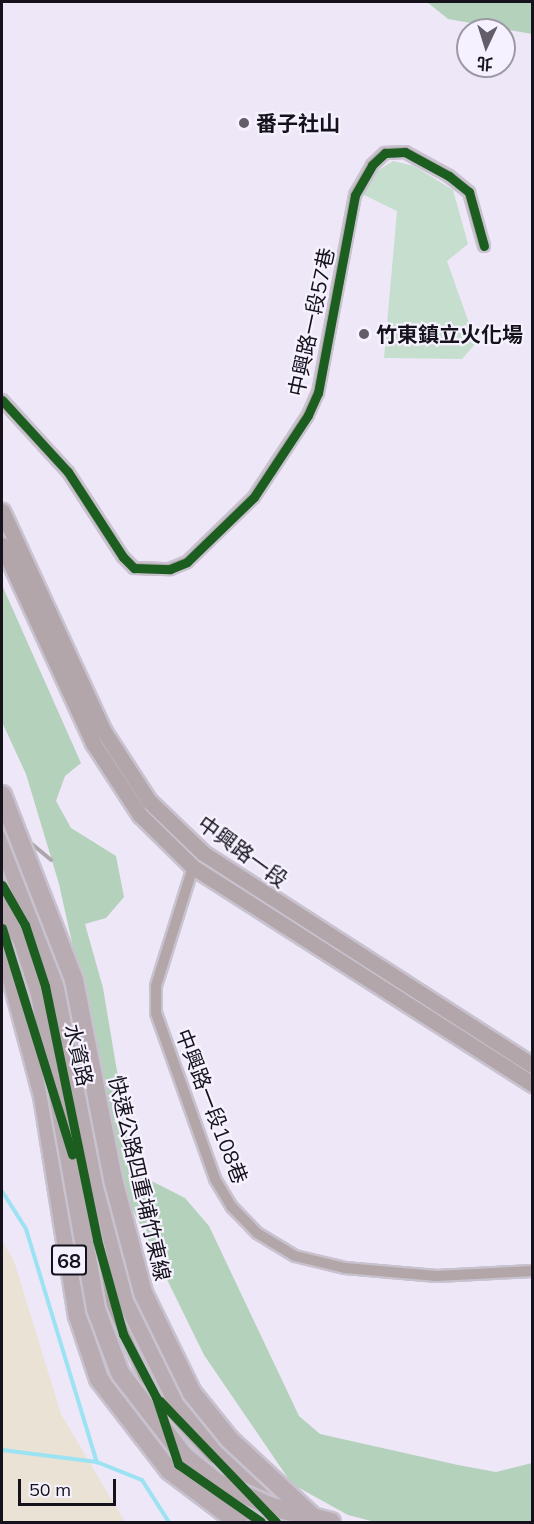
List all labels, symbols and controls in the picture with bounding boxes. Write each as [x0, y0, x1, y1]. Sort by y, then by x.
north arrow [456, 18, 516, 78]
text: 北 [476, 53, 494, 74]
place label: 番子社山 [256, 110, 340, 136]
marker: 番子社山 [237, 116, 251, 130]
street label: 中興路一段57巷 [283, 245, 339, 399]
place label: 竹東鎮立火化場 [376, 321, 523, 347]
marker: 竹東鎮立火化場 [357, 327, 371, 341]
street label: 中興路一段 [193, 810, 293, 892]
street label: 水資路 [60, 1021, 98, 1089]
street label: 中興路一段108巷 [171, 1025, 253, 1187]
street label: 快速公路四重埔竹東線 [104, 1073, 176, 1283]
road number: 68 [51, 1243, 87, 1277]
scale bar [21, 1467, 118, 1505]
text: 50 m [29, 1478, 71, 1501]

